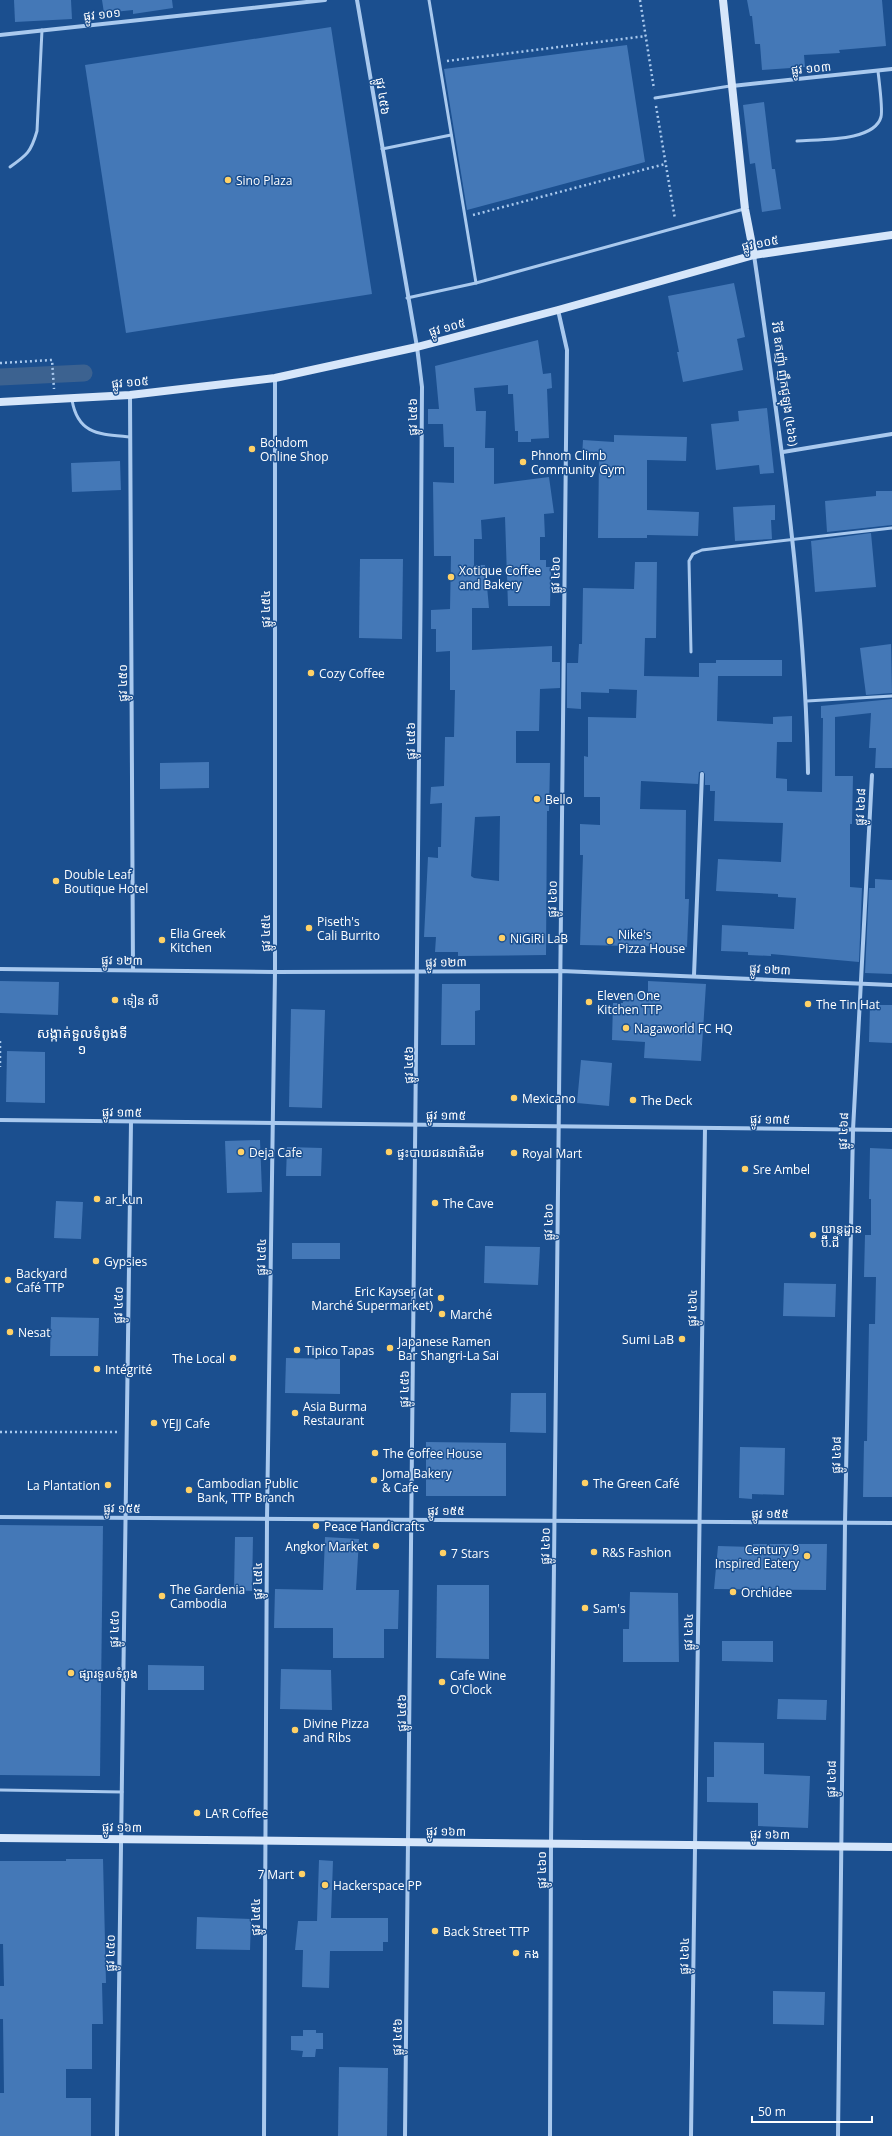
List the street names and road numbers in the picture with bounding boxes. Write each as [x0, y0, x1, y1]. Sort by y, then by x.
street label: ផ្លូវ ១០១ [82, 4, 122, 27]
street label: ផ្លូវ ១០៣ [790, 57, 832, 81]
street label: ផ្លូវ ៤៥៦ [369, 76, 394, 116]
street label: ផ្លូវ ១០៥ [740, 231, 781, 257]
street label: ផ្លូវ ១០៥ [427, 314, 468, 343]
street label: វិថី ឧកញ៉ា ញឹកជូឡុង (៤៦៦) [766, 320, 802, 448]
street label: ផ្លូវ ១០៥ [111, 372, 150, 395]
street label: ផ្លូវ ៤៥៦ [404, 398, 423, 436]
street label: ផ្លូវ ៤៦០ [546, 556, 566, 594]
street label: ផ្លូវ ៤៥៤ [257, 590, 276, 628]
street label: ផ្លូវ ៤៥០ [114, 664, 133, 702]
street label: ផ្លូវ ៤៥៦ [402, 722, 421, 760]
street label: ផ្លូវ ៤៦៨ [851, 788, 872, 826]
street label: ផ្លូវ ៤៦០ [543, 880, 563, 918]
street label: ផ្លូវ ៤៥៤ [257, 914, 276, 952]
street label: ផ្លូវ ១២៣ [101, 951, 143, 971]
street label: ផ្លូវ ១២៣ [425, 953, 467, 973]
street label: ផ្លូវ ១២៣ [749, 959, 791, 981]
street label: ផ្លូវ ៤៥៦ [400, 1046, 419, 1084]
street label: ផ្លូវ ១៣៥ [102, 1103, 142, 1123]
street label: ផ្លូវ ១៣៥ [426, 1106, 466, 1126]
street label: ផ្លូវ ១៣៥ [750, 1110, 790, 1130]
street label: ផ្លូវ ៤៦៨ [834, 1112, 855, 1150]
street label: ផ្លូវ ៤៦០ [539, 1203, 559, 1241]
street label: ផ្លូវ ៤៥៤ [252, 1238, 272, 1276]
street label: ផ្លូវ ៤៥០ [109, 1286, 129, 1324]
street label: ផ្លូវ ៤៦៤ [683, 1289, 703, 1327]
street label: ផ្លូវ ៤៥៦ [395, 1370, 415, 1408]
street label: ផ្លូវ ៤៦៨ [827, 1436, 847, 1474]
street label: ផ្លូវ ១៥៥ [103, 1499, 141, 1519]
street label: ផ្លូវ ១៥៥ [427, 1502, 465, 1521]
street label: ផ្លូវ ១៥៥ [751, 1505, 789, 1524]
street label: ផ្លូវ ៤៦០ [536, 1527, 556, 1565]
street label: ផ្លូវ ៤៥៤ [249, 1562, 268, 1600]
street label: ផ្លូវ ៤៥០ [105, 1610, 125, 1648]
street label: ផ្លូវ ៤៦៤ [679, 1613, 699, 1651]
street label: ផ្លូវ ៤៥៦ [393, 1694, 412, 1732]
street label: ផ្លូវ ៤៦៨ [822, 1760, 842, 1798]
street label: ផ្លូវ ១៦៣ [102, 1818, 142, 1838]
street label: ផ្លូវ ១៦៣ [426, 1822, 466, 1842]
street label: ផ្លូវ ១៦៣ [750, 1825, 790, 1845]
street label: ផ្លូវ ៤៦០ [533, 1851, 552, 1889]
street label: ផ្លូវ ៤៥៤ [247, 1898, 266, 1936]
street label: ផ្លូវ ៤៥០ [101, 1934, 121, 1972]
street label: ផ្លូវ ៤៦៤ [675, 1937, 695, 1975]
street label: ផ្លូវ ៤៥៦ [388, 2018, 408, 2056]

